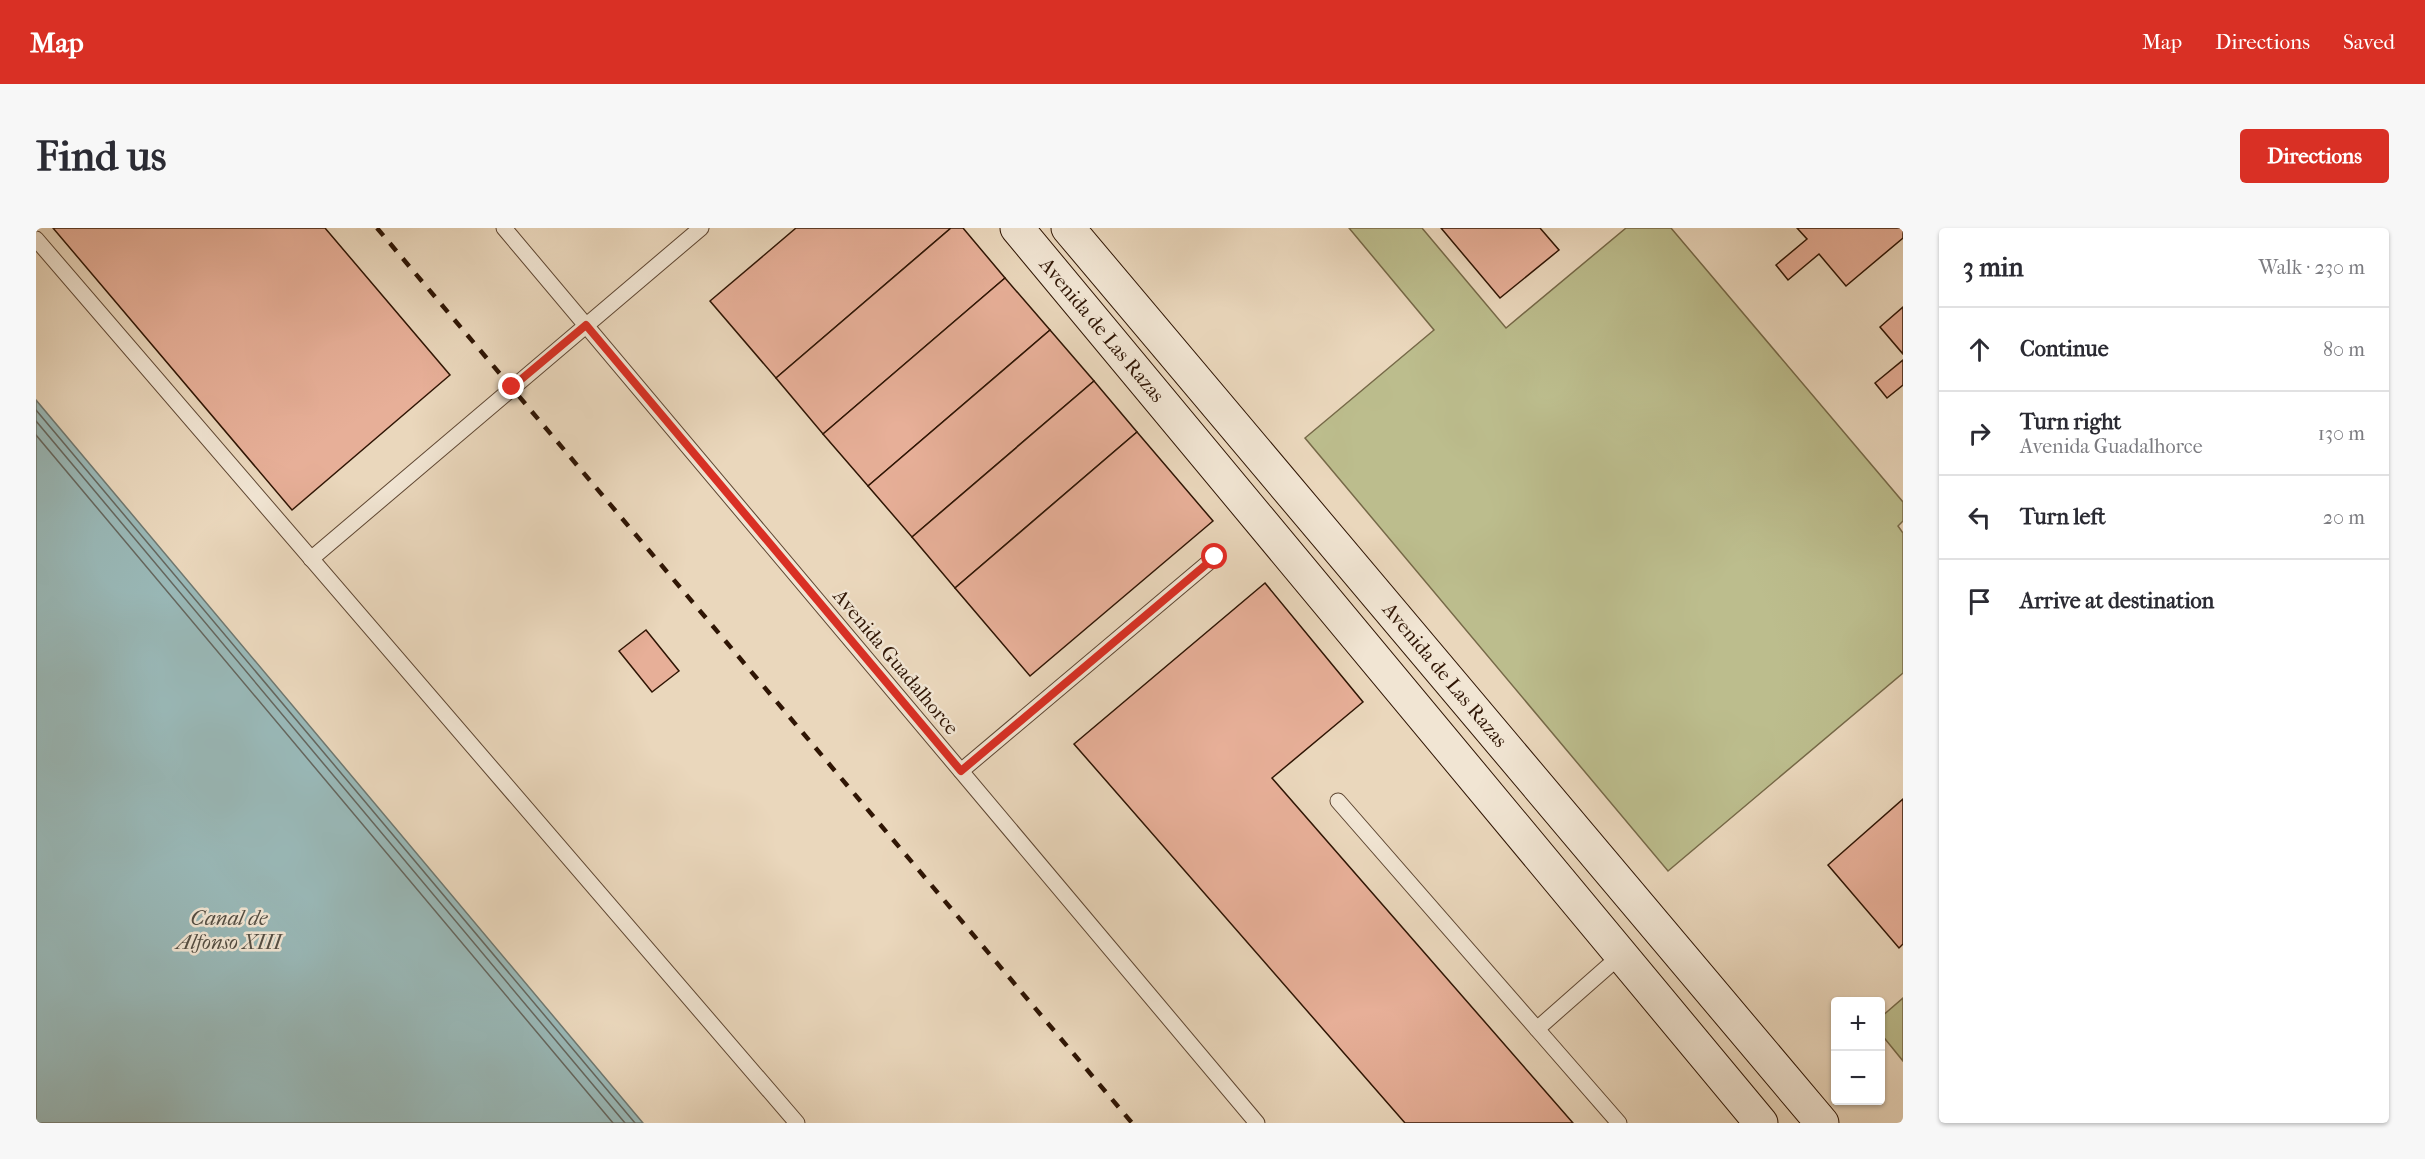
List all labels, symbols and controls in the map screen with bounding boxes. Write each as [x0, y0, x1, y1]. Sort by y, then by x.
text: Map [30, 26, 84, 59]
text: Map [2142, 30, 2182, 54]
text: Directions [2215, 30, 2310, 54]
text: Saved [2343, 30, 2395, 54]
button: Directions [2240, 129, 2389, 183]
text: Find us [36, 132, 166, 181]
street label: Avenida de Las Razas [1034, 252, 1169, 407]
text: 3 min [1963, 252, 2024, 283]
text: Walk · 230 m [2259, 256, 2365, 279]
icon: ahead [1963, 333, 1996, 366]
text: Continue [2020, 336, 2109, 362]
text: 80 m [2323, 338, 2365, 361]
route end [498, 373, 524, 399]
text: Turn right [2020, 409, 2121, 435]
icon: right [1963, 417, 1996, 450]
text: 130 m [2318, 422, 2365, 445]
text: Avenida Guadalhorce [2020, 435, 2203, 458]
icon: left [1963, 501, 1996, 534]
text: Turn left [2020, 504, 2106, 530]
text: 20 m [2323, 506, 2365, 529]
route start [1201, 543, 1227, 569]
street label: Avenida Guadalhorce [828, 584, 964, 739]
icon: arrive [1963, 585, 1996, 618]
text: Arrive at destination [2020, 588, 2214, 614]
street label: Avenida de Las Razas [1377, 597, 1512, 752]
water label: Canal de Alfonso XIII [173, 906, 284, 954]
map controls [1831, 997, 1885, 1105]
button: + [1831, 997, 1885, 1051]
button: − [1831, 1051, 1885, 1105]

